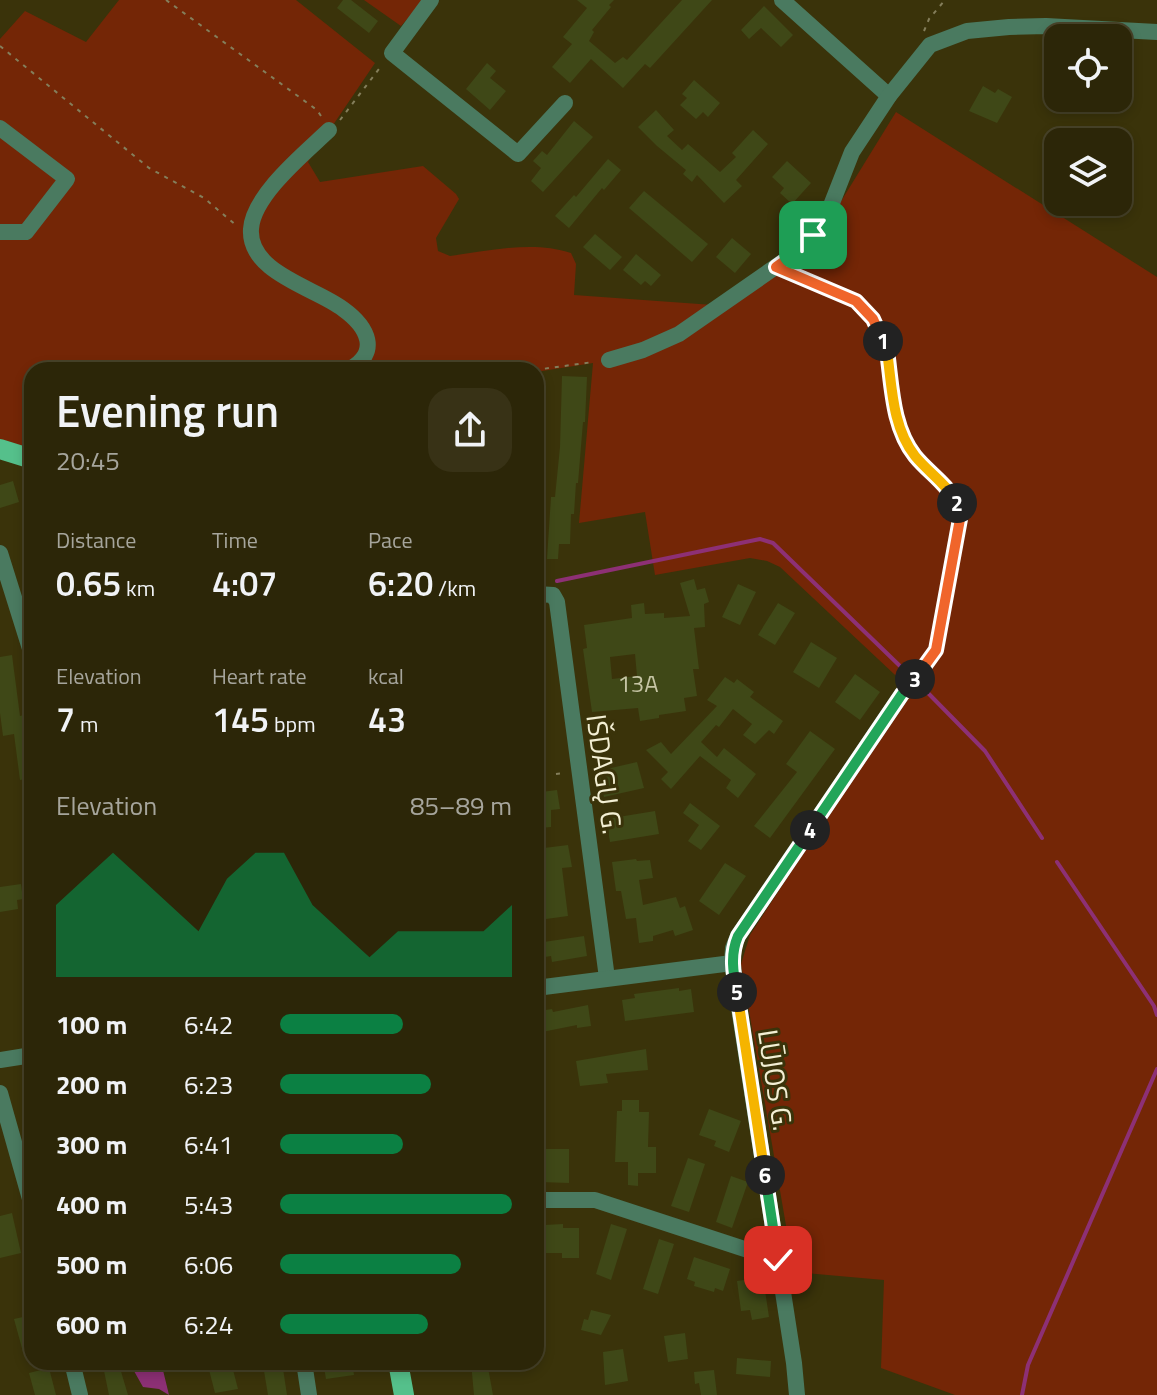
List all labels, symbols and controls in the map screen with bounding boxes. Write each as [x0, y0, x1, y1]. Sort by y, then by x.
map controls [1044, 24, 1132, 216]
button: locate [1044, 24, 1132, 112]
button: layers [1044, 128, 1132, 216]
pin [779, 201, 847, 269]
icon: arrive [791, 213, 835, 257]
pin: 1 [863, 321, 903, 361]
text: 1 [877, 324, 889, 358]
text: Evening run [56, 377, 279, 444]
button: share [428, 388, 512, 472]
text: 20:45 [56, 441, 120, 480]
pin: 2 [937, 483, 977, 523]
text: 2 [951, 486, 963, 520]
text: Distance [56, 523, 136, 557]
text: Time [212, 523, 258, 557]
text: Pace [368, 523, 413, 557]
text: 0.65 [56, 557, 121, 609]
text: 4:07 [212, 557, 277, 609]
text: 6:20 [368, 557, 433, 609]
text: km [121, 571, 155, 605]
text: /km [433, 571, 476, 605]
text: Elevation [56, 659, 142, 693]
text: Heart rate [212, 659, 307, 693]
text: kcal [368, 659, 404, 693]
pin: 3 [895, 659, 935, 699]
text: 3 [909, 662, 921, 696]
house number: 13A [617, 665, 659, 701]
text: 7 [56, 693, 75, 745]
text: 145 [212, 693, 269, 745]
text: 43 [368, 693, 406, 745]
text: m [75, 707, 98, 741]
text: bpm [269, 707, 316, 741]
street label: IŠDAGŲ G. [575, 711, 635, 837]
text: Elevation [56, 786, 157, 825]
text: 85–89 m [410, 786, 512, 825]
pin: 4 [790, 810, 830, 850]
text: 4 [804, 813, 816, 847]
pin: 5 [717, 972, 757, 1012]
text: 5 [731, 975, 743, 1009]
text: 100 m [56, 1005, 127, 1044]
text: 6:42 [184, 1005, 233, 1044]
street label: LŪJOS G. [747, 1026, 805, 1134]
text: 200 m [56, 1065, 127, 1104]
text: 6:23 [184, 1065, 233, 1104]
text: 300 m [56, 1125, 127, 1164]
text: 6:41 [184, 1125, 233, 1164]
pin: 6 [745, 1155, 785, 1195]
text: 6 [759, 1158, 771, 1192]
text: 400 m [56, 1185, 127, 1224]
text: 5:43 [184, 1185, 233, 1224]
pin [744, 1226, 812, 1294]
icon: check [756, 1238, 800, 1282]
text: 500 m [56, 1245, 127, 1284]
text: 6:06 [184, 1245, 233, 1284]
text: 600 m [56, 1305, 127, 1344]
text: 6:24 [184, 1305, 233, 1344]

